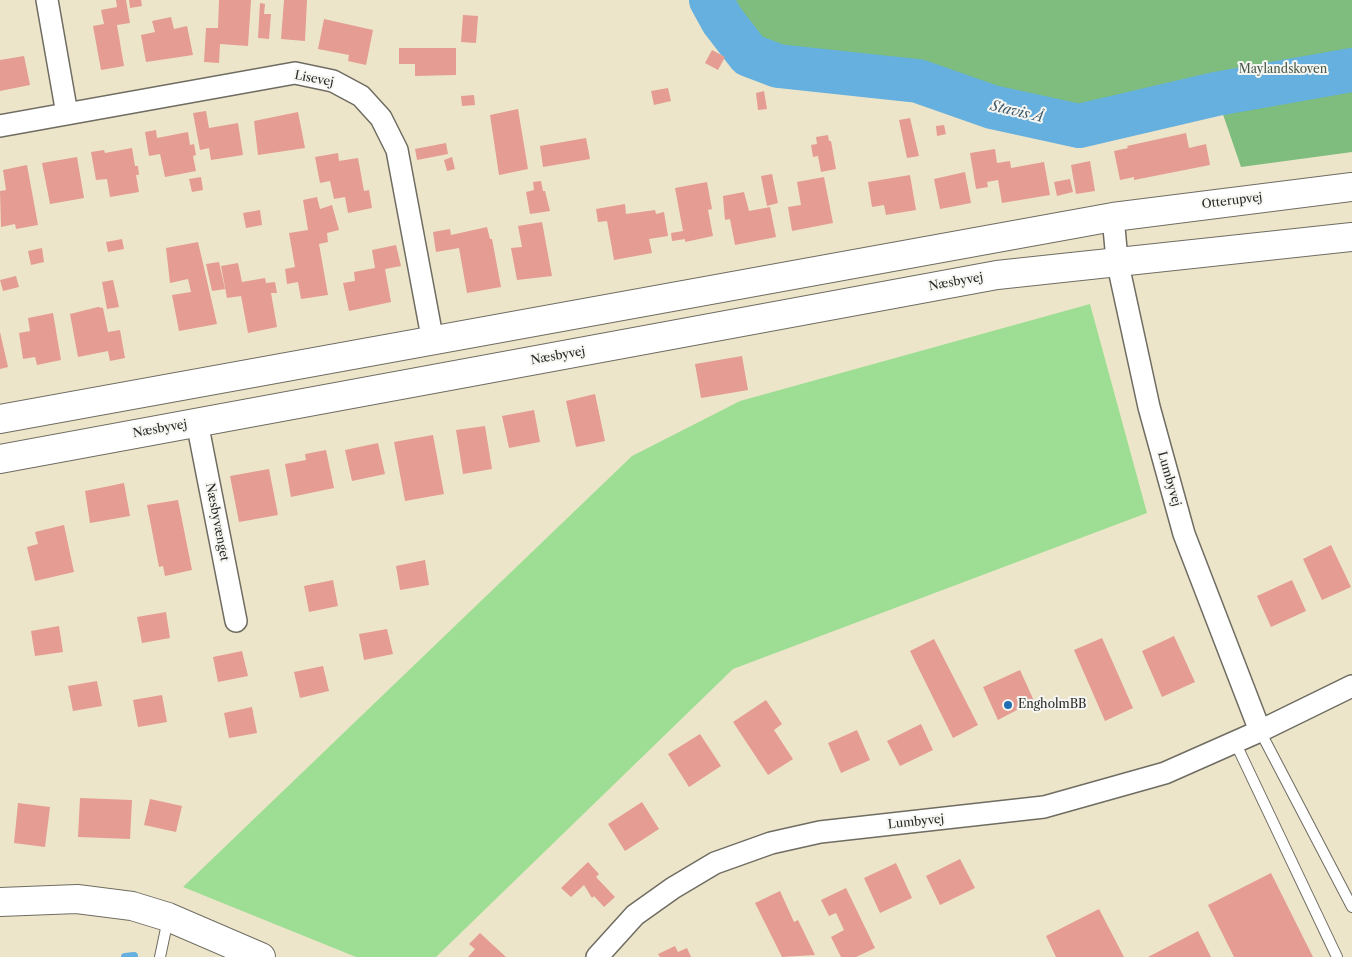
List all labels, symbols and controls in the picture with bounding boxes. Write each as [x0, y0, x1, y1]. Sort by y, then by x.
park label: Maylandskoven [1239, 63, 1327, 77]
street label: Lisevej [293, 68, 335, 90]
water label: Stavis Å [989, 98, 1045, 126]
street label: Otterupvej [1201, 190, 1263, 212]
street label: Næsbyvej [928, 270, 984, 294]
street label: Næsbyvej [530, 344, 586, 368]
street label: Næsbyvej [132, 417, 188, 441]
street label: Lumbyvej [1154, 450, 1184, 508]
street label: Næsbyvænget [202, 482, 232, 562]
place label: EngholmBB [1018, 698, 1086, 712]
marker: EngholmBB [1002, 699, 1014, 711]
street label: Lumbyvej [887, 812, 945, 832]

